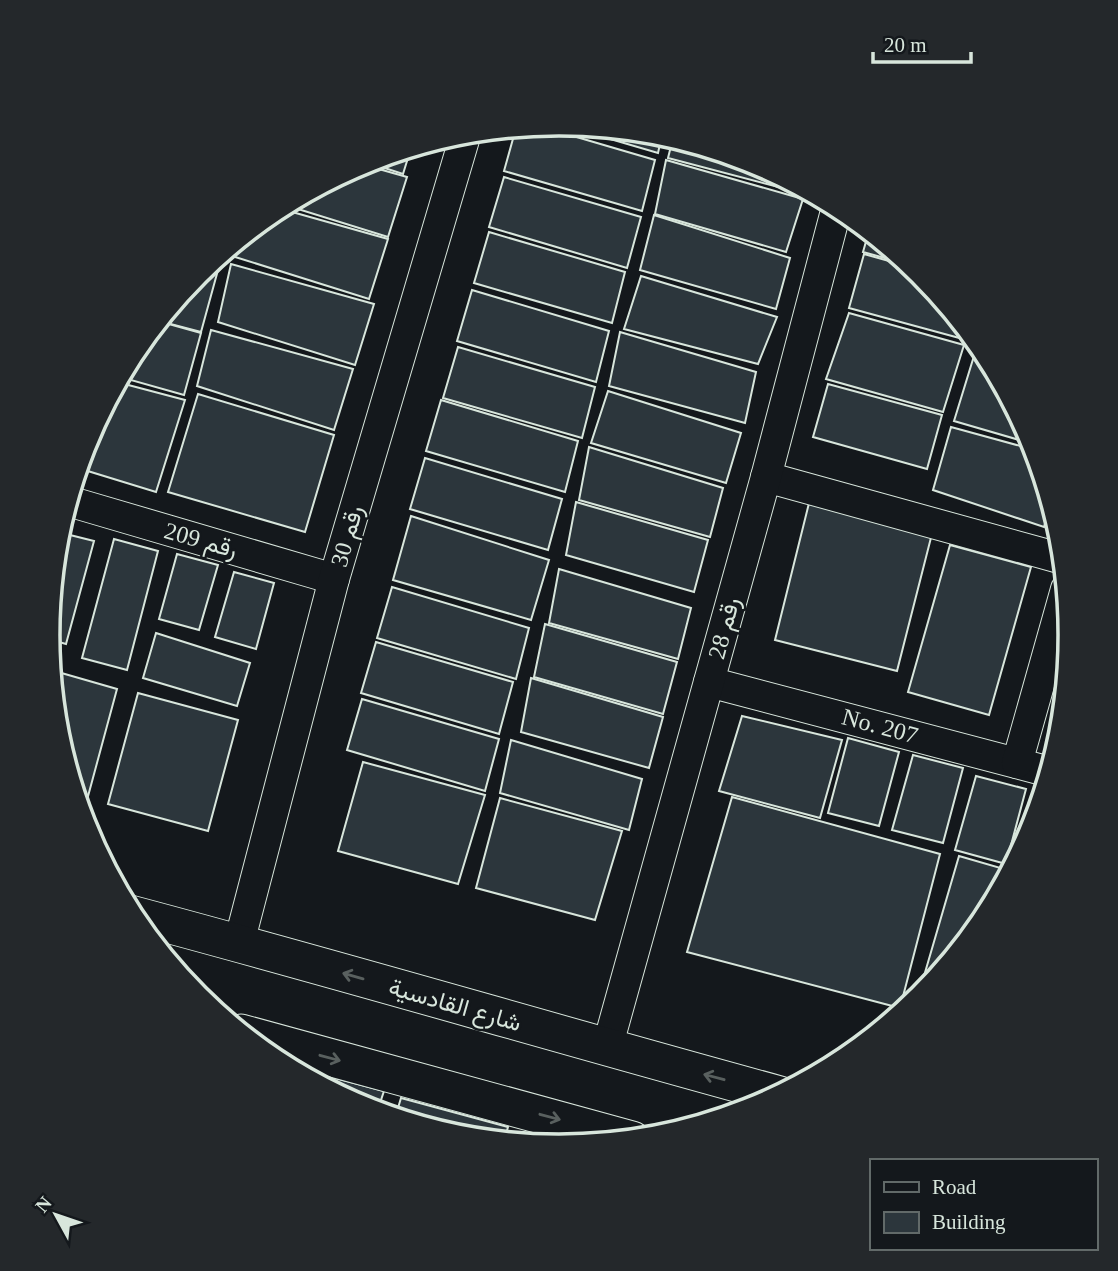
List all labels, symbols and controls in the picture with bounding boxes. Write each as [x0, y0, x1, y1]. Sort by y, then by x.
scale bar [873, 21, 971, 65]
text: 20 m [884, 33, 927, 57]
street label: رقم 30 [326, 502, 371, 571]
street label: رقم 209 [161, 517, 241, 566]
street label: رقم 28 [703, 594, 748, 662]
street label: No. 207 [839, 703, 921, 749]
one-way arrow [343, 968, 365, 981]
street label: شارع القادسية [385, 974, 524, 1039]
one-way arrow [319, 1052, 341, 1065]
one-way arrow [703, 1070, 726, 1083]
one-way arrow [538, 1112, 560, 1125]
legend [870, 1159, 1097, 1250]
text: Road [932, 1175, 977, 1199]
north arrow [21, 1180, 91, 1250]
text: N [31, 1192, 56, 1216]
text: Building [932, 1210, 1006, 1234]

